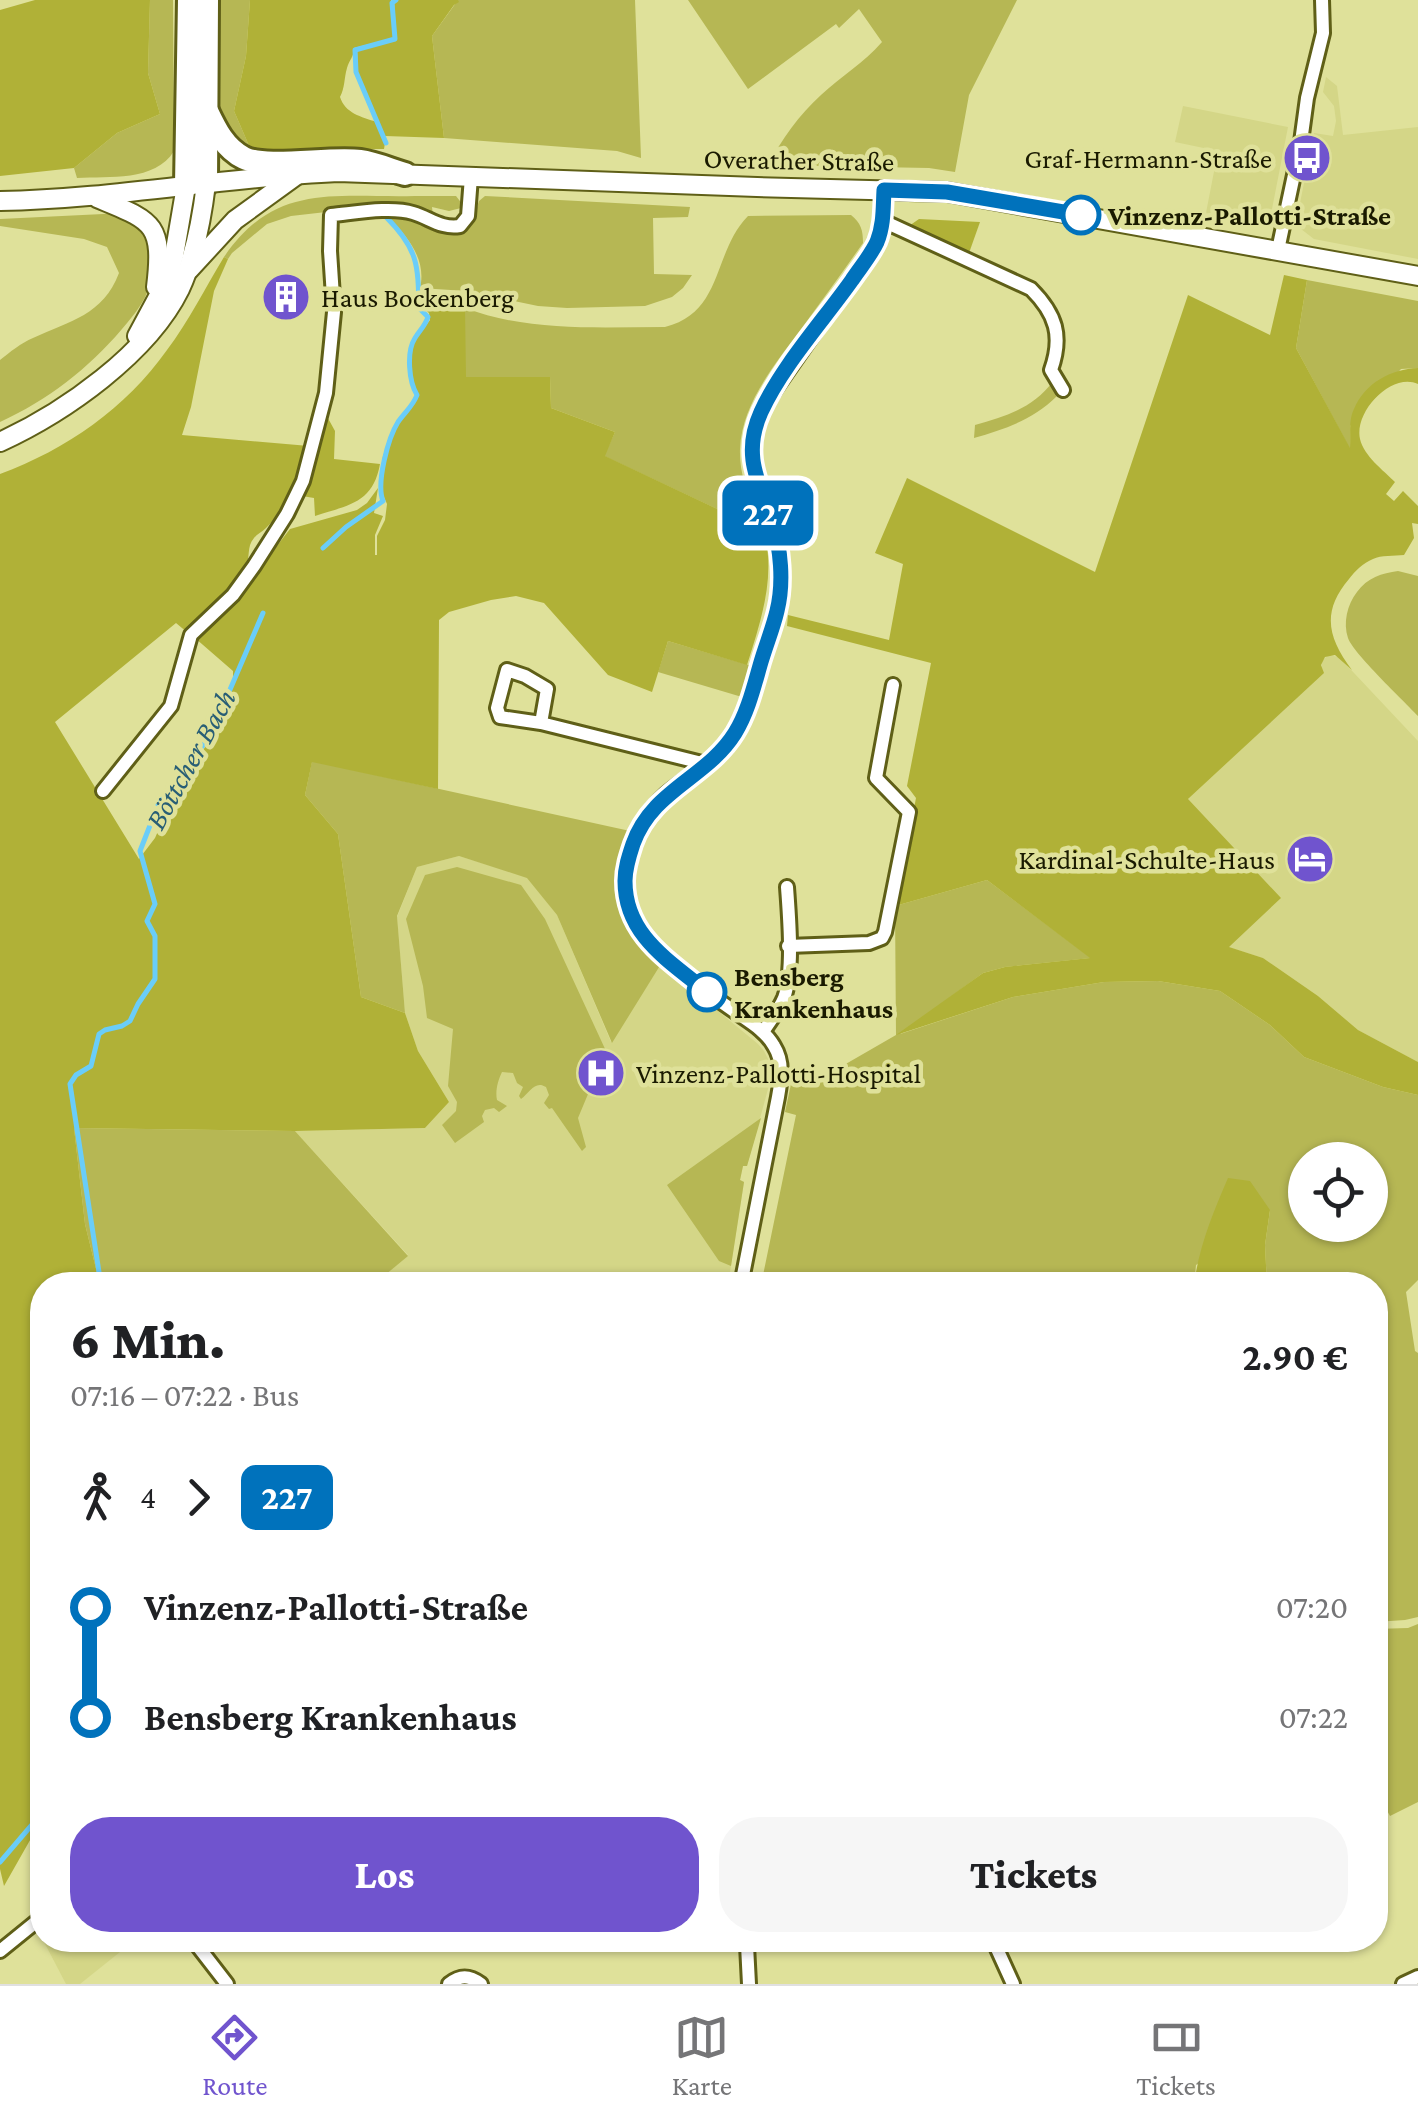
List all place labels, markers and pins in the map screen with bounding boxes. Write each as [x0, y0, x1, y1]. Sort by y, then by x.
bus stop icon: Graf-Hermann-Straße [1281, 132, 1333, 184]
place label: Graf-Hermann-Straße [1024, 143, 1272, 174]
marker: Vinzenz-Pallotti-Straße [1062, 196, 1100, 234]
place label: Vinzenz-Pallotti-Straße [1107, 200, 1391, 231]
building icon: Haus Bockenberg [260, 271, 312, 323]
place label: Haus Bockenberg [321, 282, 515, 313]
hotel icon: Kardinal-Schulte-Haus [1284, 833, 1336, 885]
place label: Kardinal-Schulte-Haus [1018, 844, 1275, 875]
place label: Bensberg Krankenhaus [734, 961, 893, 1024]
marker: Bensberg Krankenhaus [688, 973, 726, 1011]
hospital icon: Vinzenz-Pallotti-Hospital [575, 1047, 627, 1099]
place label: Vinzenz-Pallotti-Hospital [636, 1058, 921, 1089]

